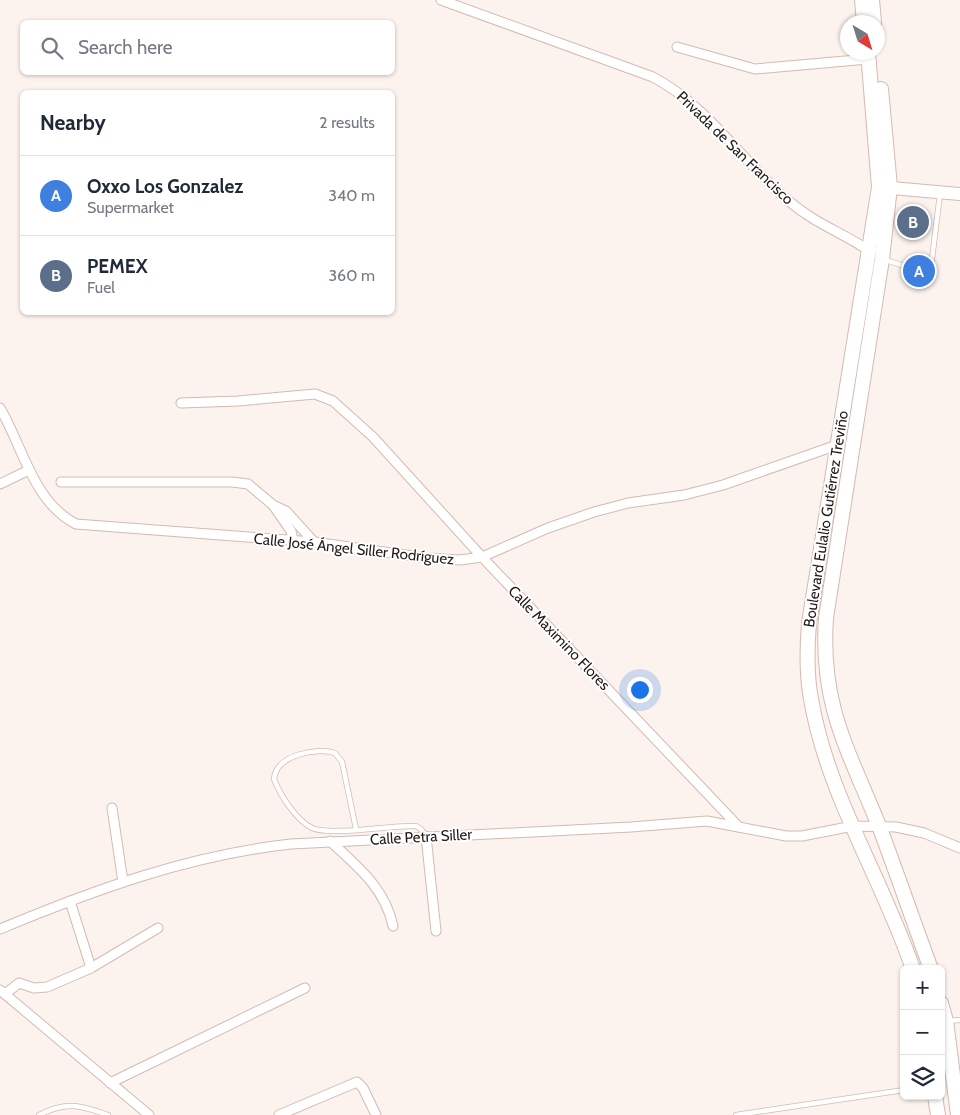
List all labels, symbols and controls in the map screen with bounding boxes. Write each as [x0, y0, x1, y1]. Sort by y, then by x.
north arrow [840, 15, 885, 60]
search box [20, 20, 395, 75]
icon: search [38, 34, 66, 62]
text: Search here [78, 36, 172, 59]
street label: Privada de San Francisco [673, 88, 797, 208]
text: Nearby [40, 110, 106, 135]
text: 2 results [319, 113, 375, 132]
text: Oxxo Los Gonzalez [87, 175, 243, 198]
text: A [51, 186, 61, 205]
text: 340 m [328, 186, 375, 205]
text: Supermarket [87, 198, 174, 217]
pin: B [897, 203, 929, 241]
pin: A [903, 252, 935, 290]
text: PEMEX [87, 255, 148, 278]
text: B [51, 266, 61, 285]
text: 360 m [328, 266, 375, 285]
text: Fuel [87, 278, 115, 297]
street label: Boulevard Eulalio Gutiérrez Treviño [800, 409, 852, 629]
street label: Calle José Ángel Siller Rodríguez [253, 529, 455, 568]
street label: Calle Maximino Flores [504, 582, 614, 694]
your location [627, 677, 653, 703]
street label: Calle Petra Siller [370, 825, 473, 849]
map controls [900, 965, 945, 1100]
button: + [900, 965, 945, 1010]
button: − [900, 1010, 945, 1055]
button: layers [900, 1055, 945, 1100]

